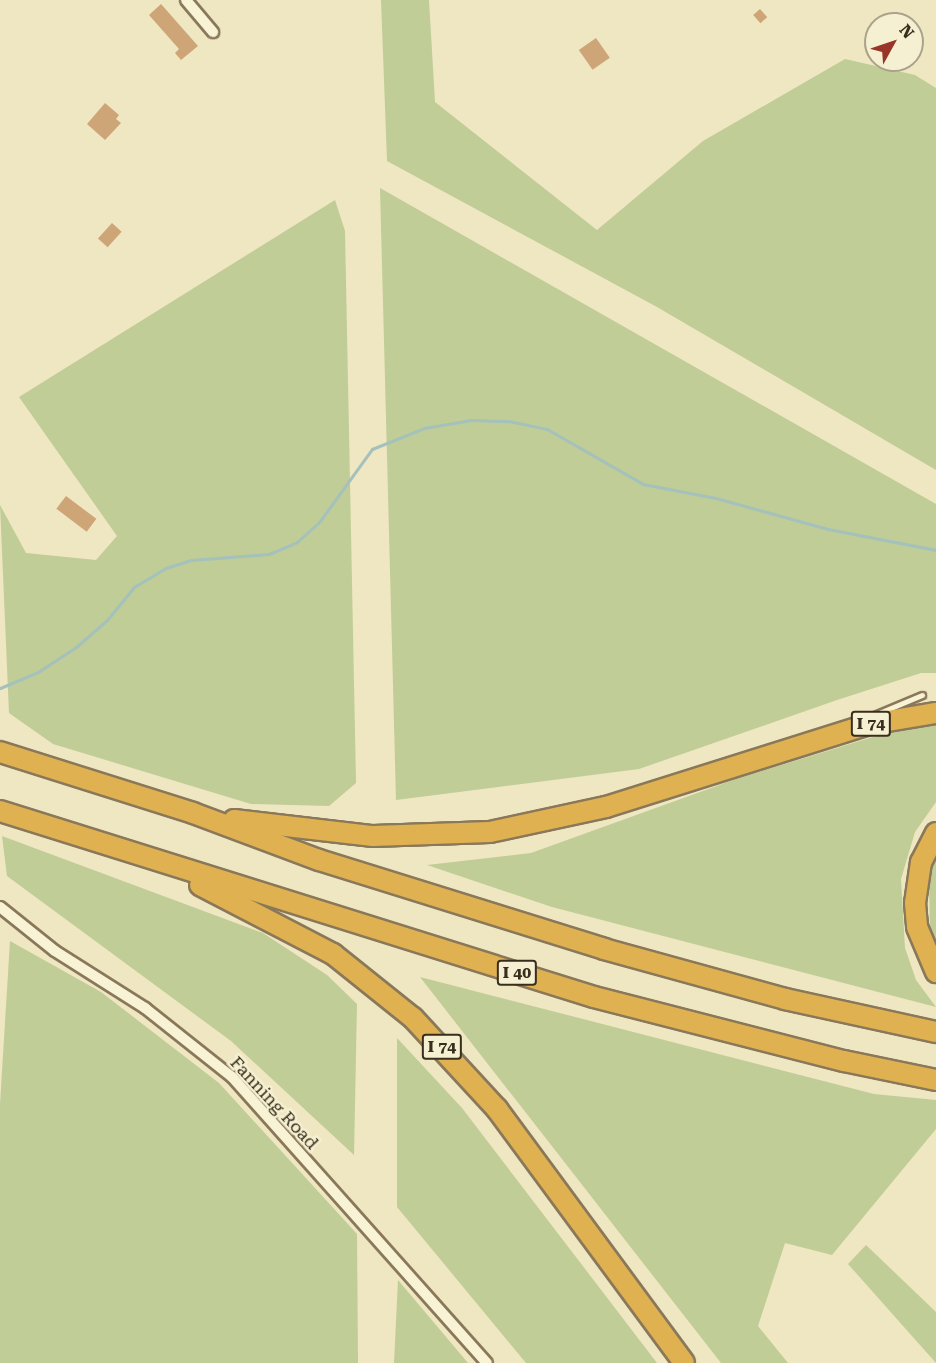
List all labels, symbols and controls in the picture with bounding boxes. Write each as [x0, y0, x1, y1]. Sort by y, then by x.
north arrow [864, 12, 924, 72]
text: N [895, 21, 918, 42]
road number: I 74 [850, 711, 892, 737]
road number: I 40 [496, 960, 538, 986]
road number: I 74 [421, 1034, 463, 1060]
street label: Fanning Road [225, 1052, 323, 1154]

